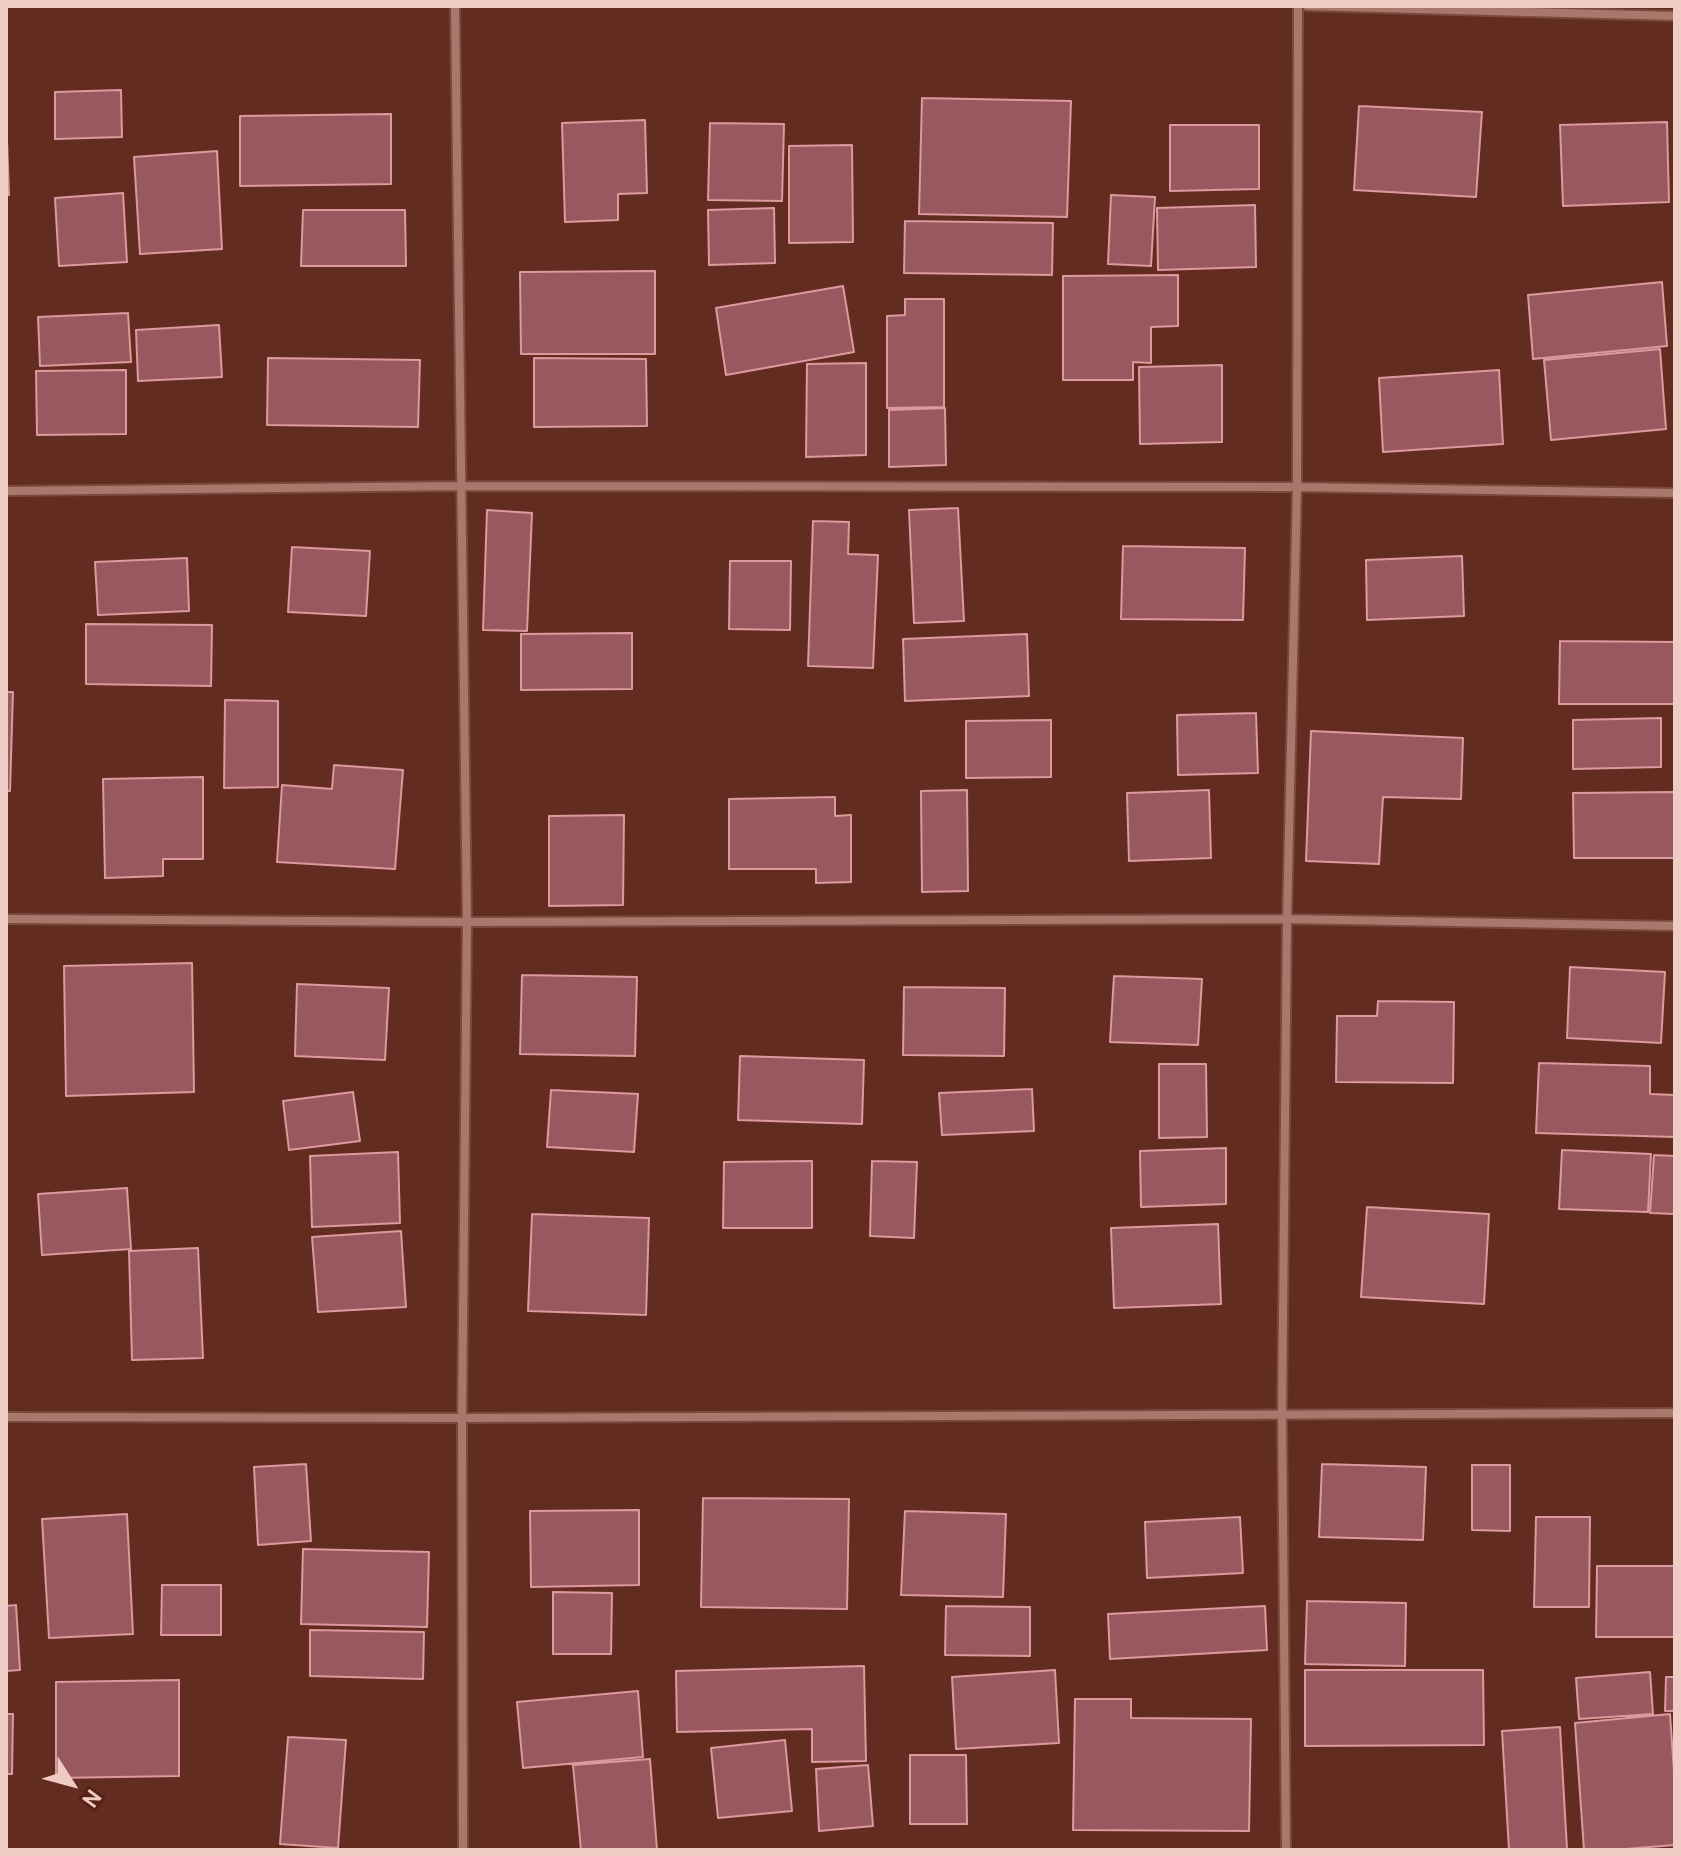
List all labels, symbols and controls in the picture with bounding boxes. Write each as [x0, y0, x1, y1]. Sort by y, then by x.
north arrow [32, 1744, 112, 1824]
text: N [76, 1784, 107, 1813]

